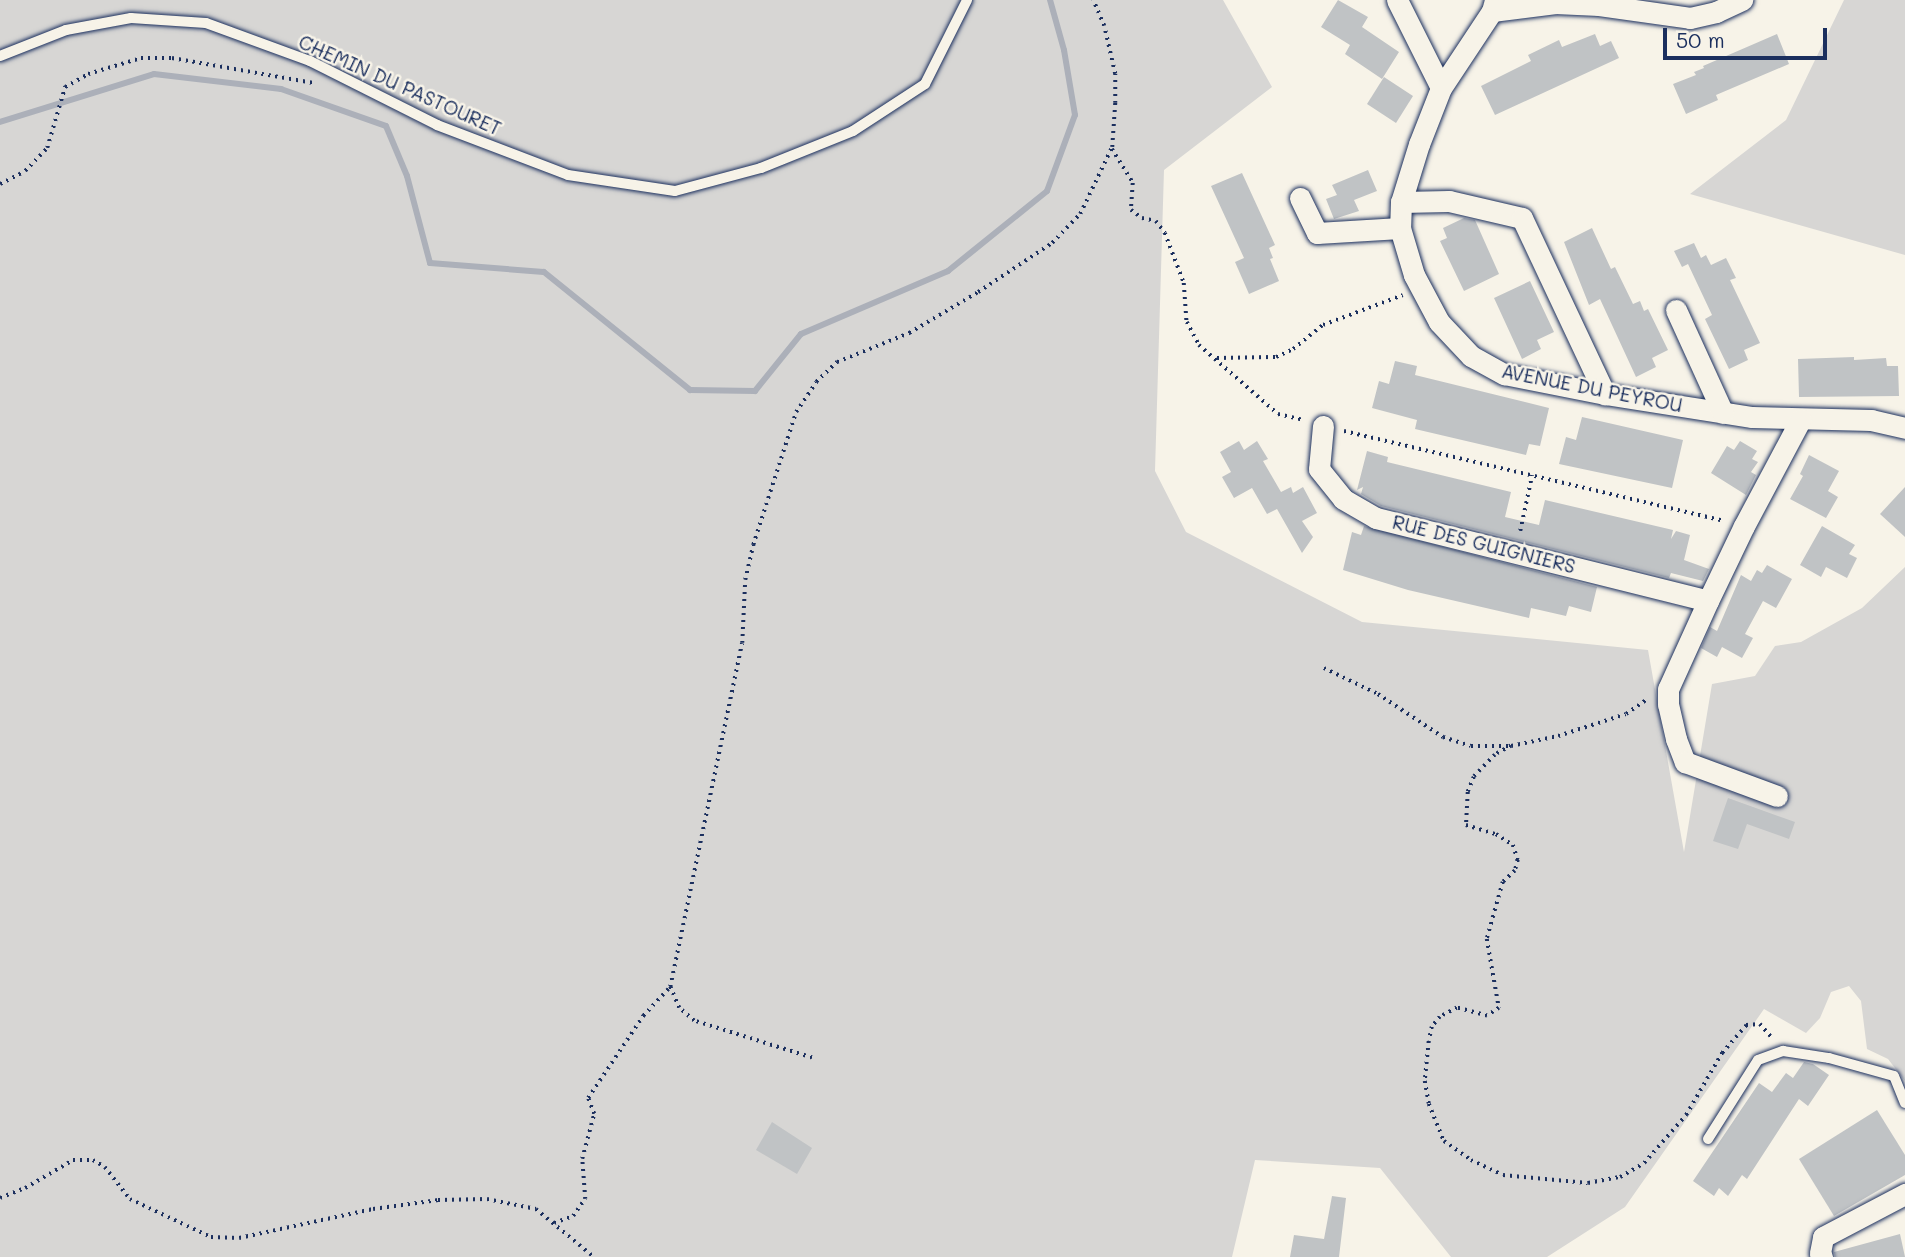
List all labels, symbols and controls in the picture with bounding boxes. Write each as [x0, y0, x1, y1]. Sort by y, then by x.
scale bar [1667, 14, 1832, 58]
text: 50 m [1676, 26, 1725, 53]
street label: CHEMIN DU PASTOURET [295, 30, 505, 140]
street label: AVENUE DU PEYROU [1500, 359, 1684, 417]
street label: RUE DES GUIGNIERS [1390, 510, 1578, 578]

